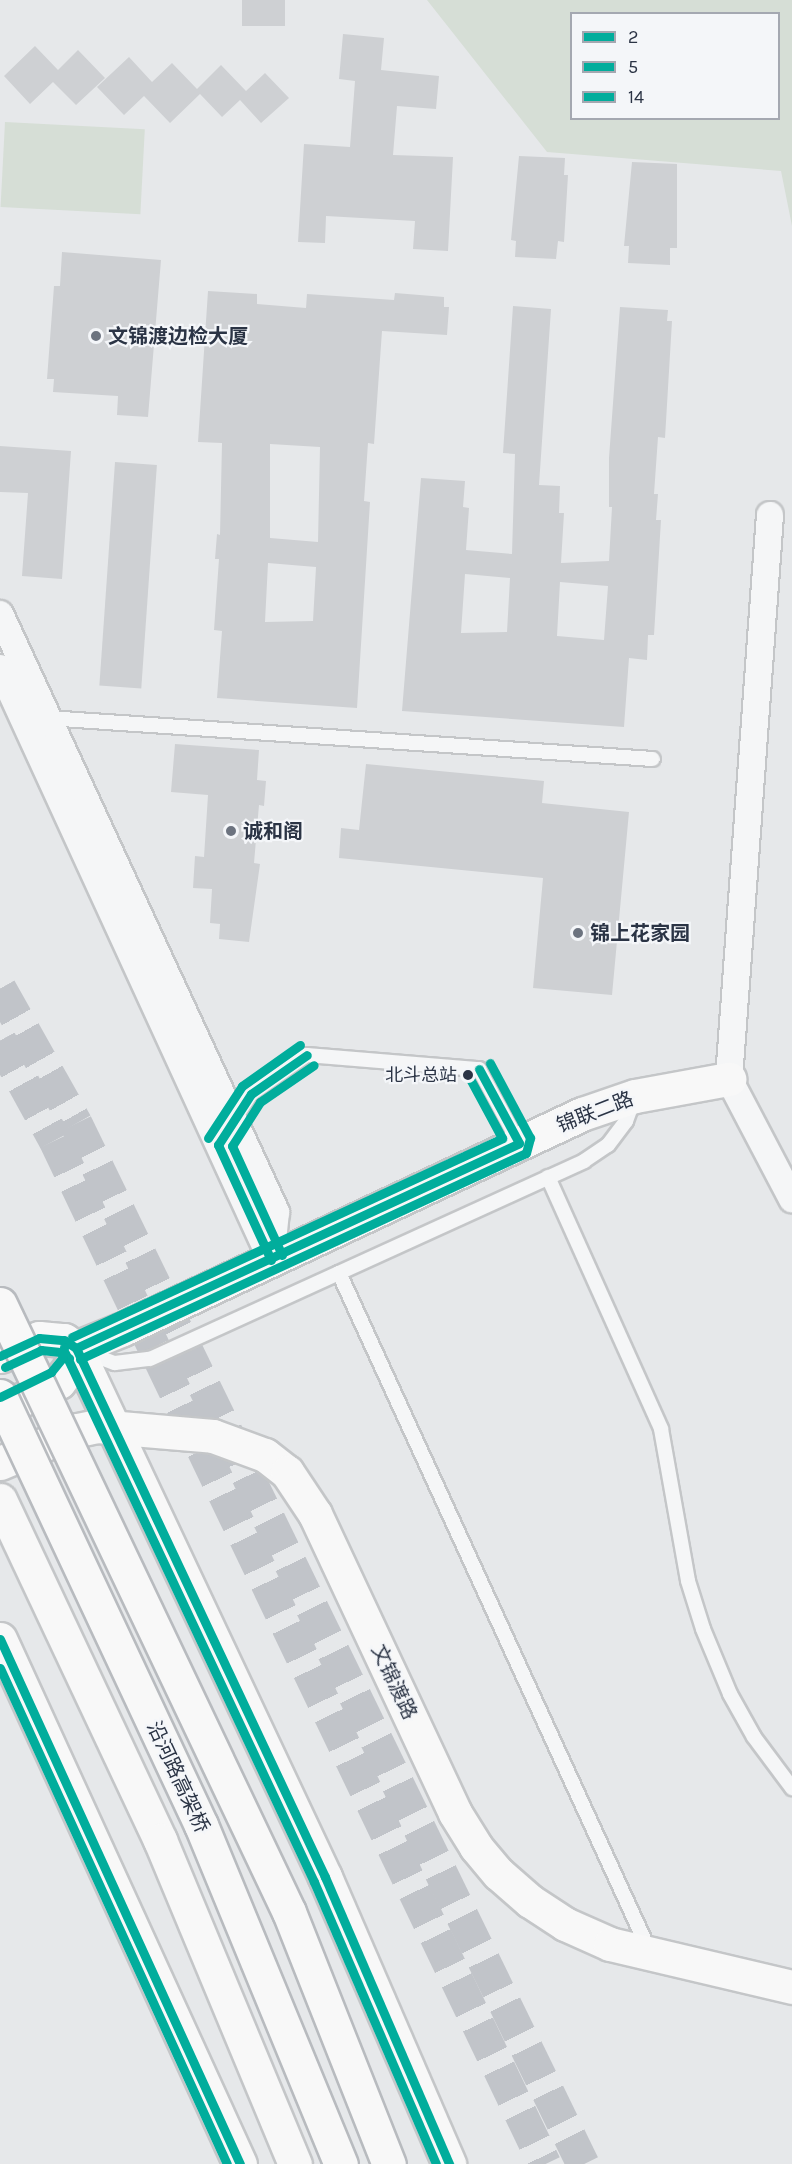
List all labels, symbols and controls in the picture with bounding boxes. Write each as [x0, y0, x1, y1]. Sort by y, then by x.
legend [570, 12, 780, 120]
text: 2 [628, 26, 638, 48]
text: 5 [628, 56, 638, 78]
text: 14 [628, 86, 644, 108]
place label: 文锦渡边检大厦 [108, 324, 248, 348]
marker: 文锦渡边检大厦 [89, 329, 103, 343]
place label: 诚和阁 [243, 819, 303, 843]
marker: 诚和阁 [224, 824, 238, 838]
place label: 锦上花家园 [590, 921, 690, 945]
marker: 锦上花家园 [571, 926, 585, 940]
place label: 北斗总站 [385, 1064, 457, 1086]
marker: 北斗总站 [462, 1069, 474, 1081]
street label: 锦联二路 [553, 1086, 637, 1138]
street label: 文锦渡路 [366, 1641, 422, 1723]
street label: 沿河路高架桥 [142, 1718, 214, 1836]

